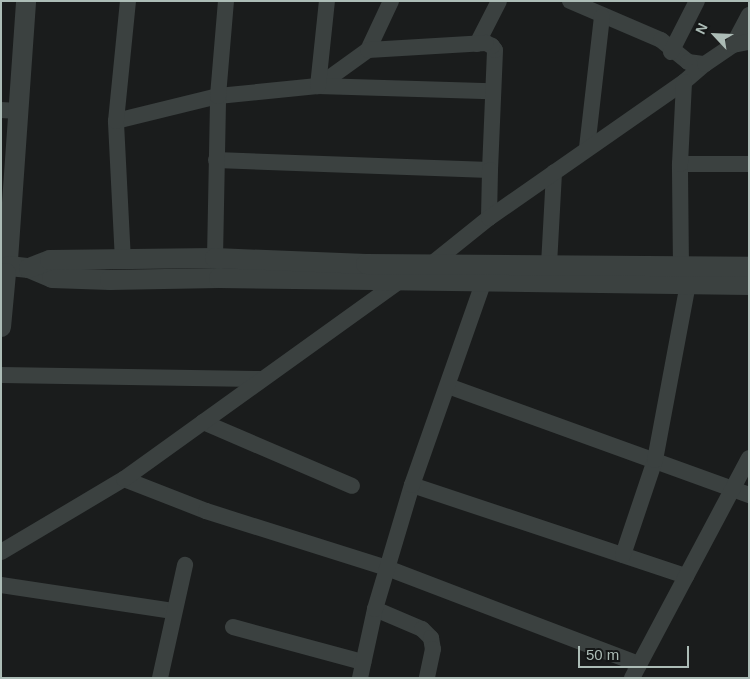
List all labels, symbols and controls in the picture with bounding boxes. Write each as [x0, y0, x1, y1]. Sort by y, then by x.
north arrow [690, 10, 740, 60]
text: N [692, 21, 711, 37]
scale bar [580, 636, 691, 668]
text: 50 m [586, 646, 619, 663]

